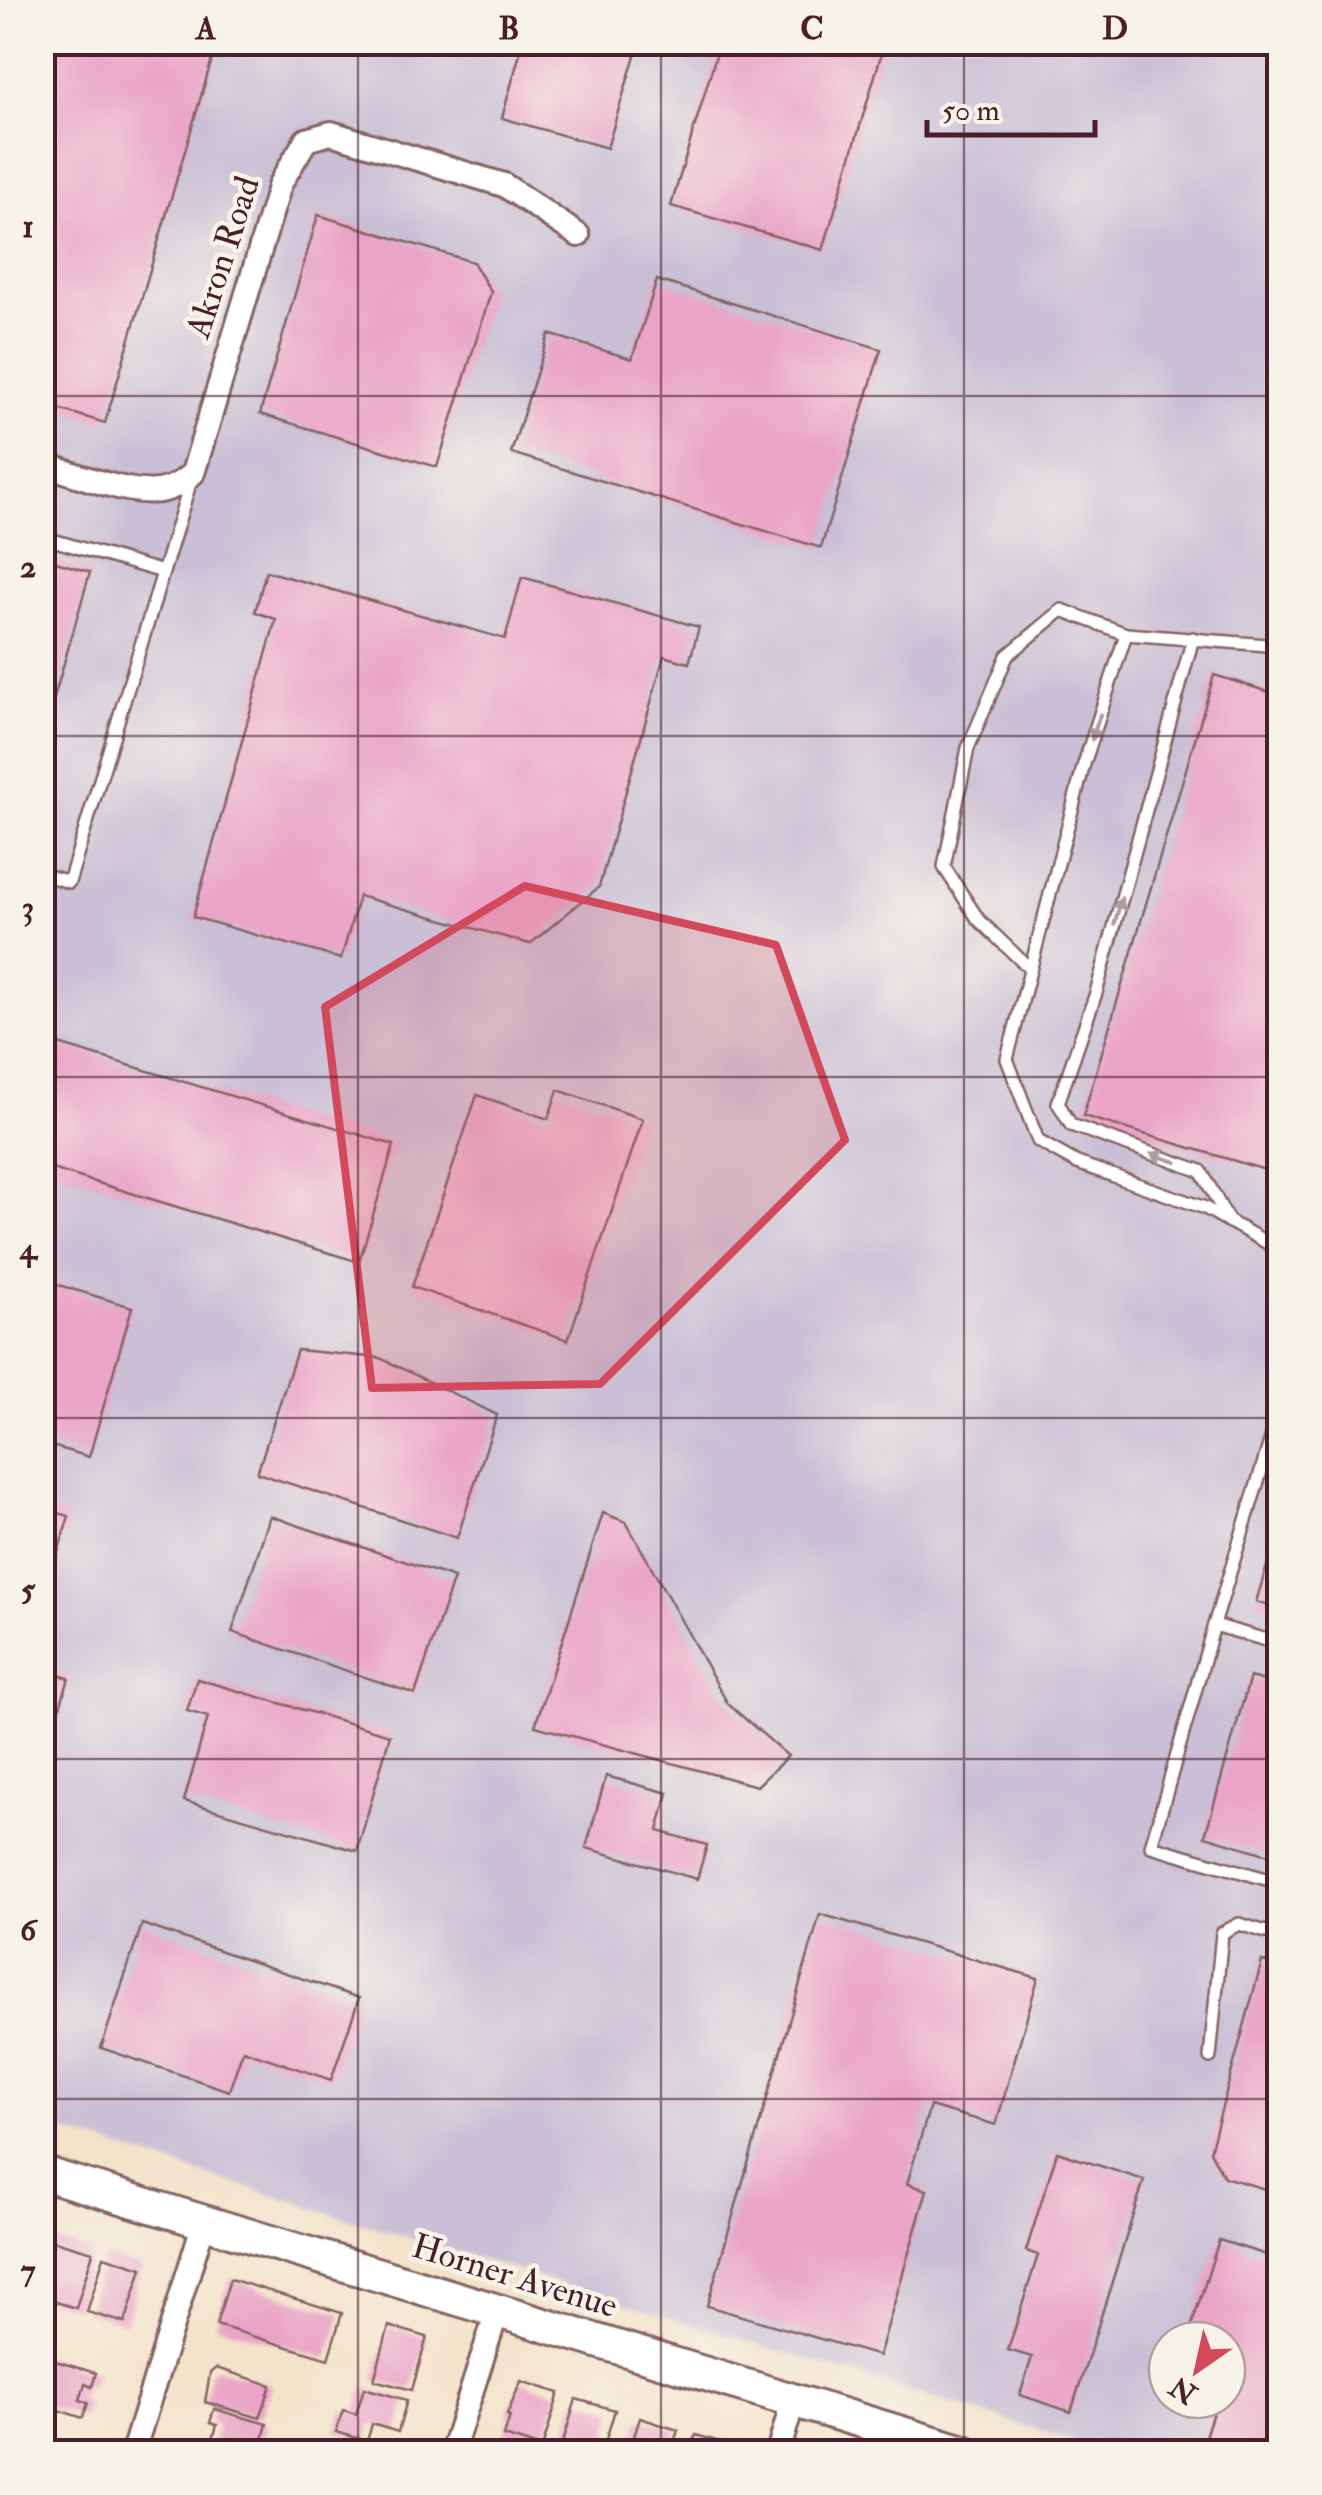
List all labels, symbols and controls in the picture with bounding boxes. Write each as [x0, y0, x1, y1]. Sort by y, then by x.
text: A [194, 9, 217, 49]
text: B [499, 9, 519, 49]
text: C [800, 9, 824, 49]
text: D [1102, 9, 1128, 49]
scale bar [927, 75, 1094, 137]
text: 50 m [942, 92, 1000, 129]
street label: Akron Road [176, 171, 270, 345]
text: 1 [22, 207, 34, 247]
text: 2 [20, 547, 36, 587]
one-way arrow [1087, 713, 1102, 743]
text: 3 [22, 888, 34, 928]
one-way arrow [1110, 895, 1126, 926]
one-way arrow [1149, 1150, 1179, 1165]
text: 4 [18, 1229, 38, 1269]
text: 5 [21, 1570, 36, 1610]
text: 6 [20, 1910, 39, 1950]
street label: Horner Avenue [407, 2224, 623, 2328]
text: 7 [21, 2251, 36, 2291]
north arrow [1147, 2320, 1247, 2420]
text: N [1163, 2367, 1205, 2412]

